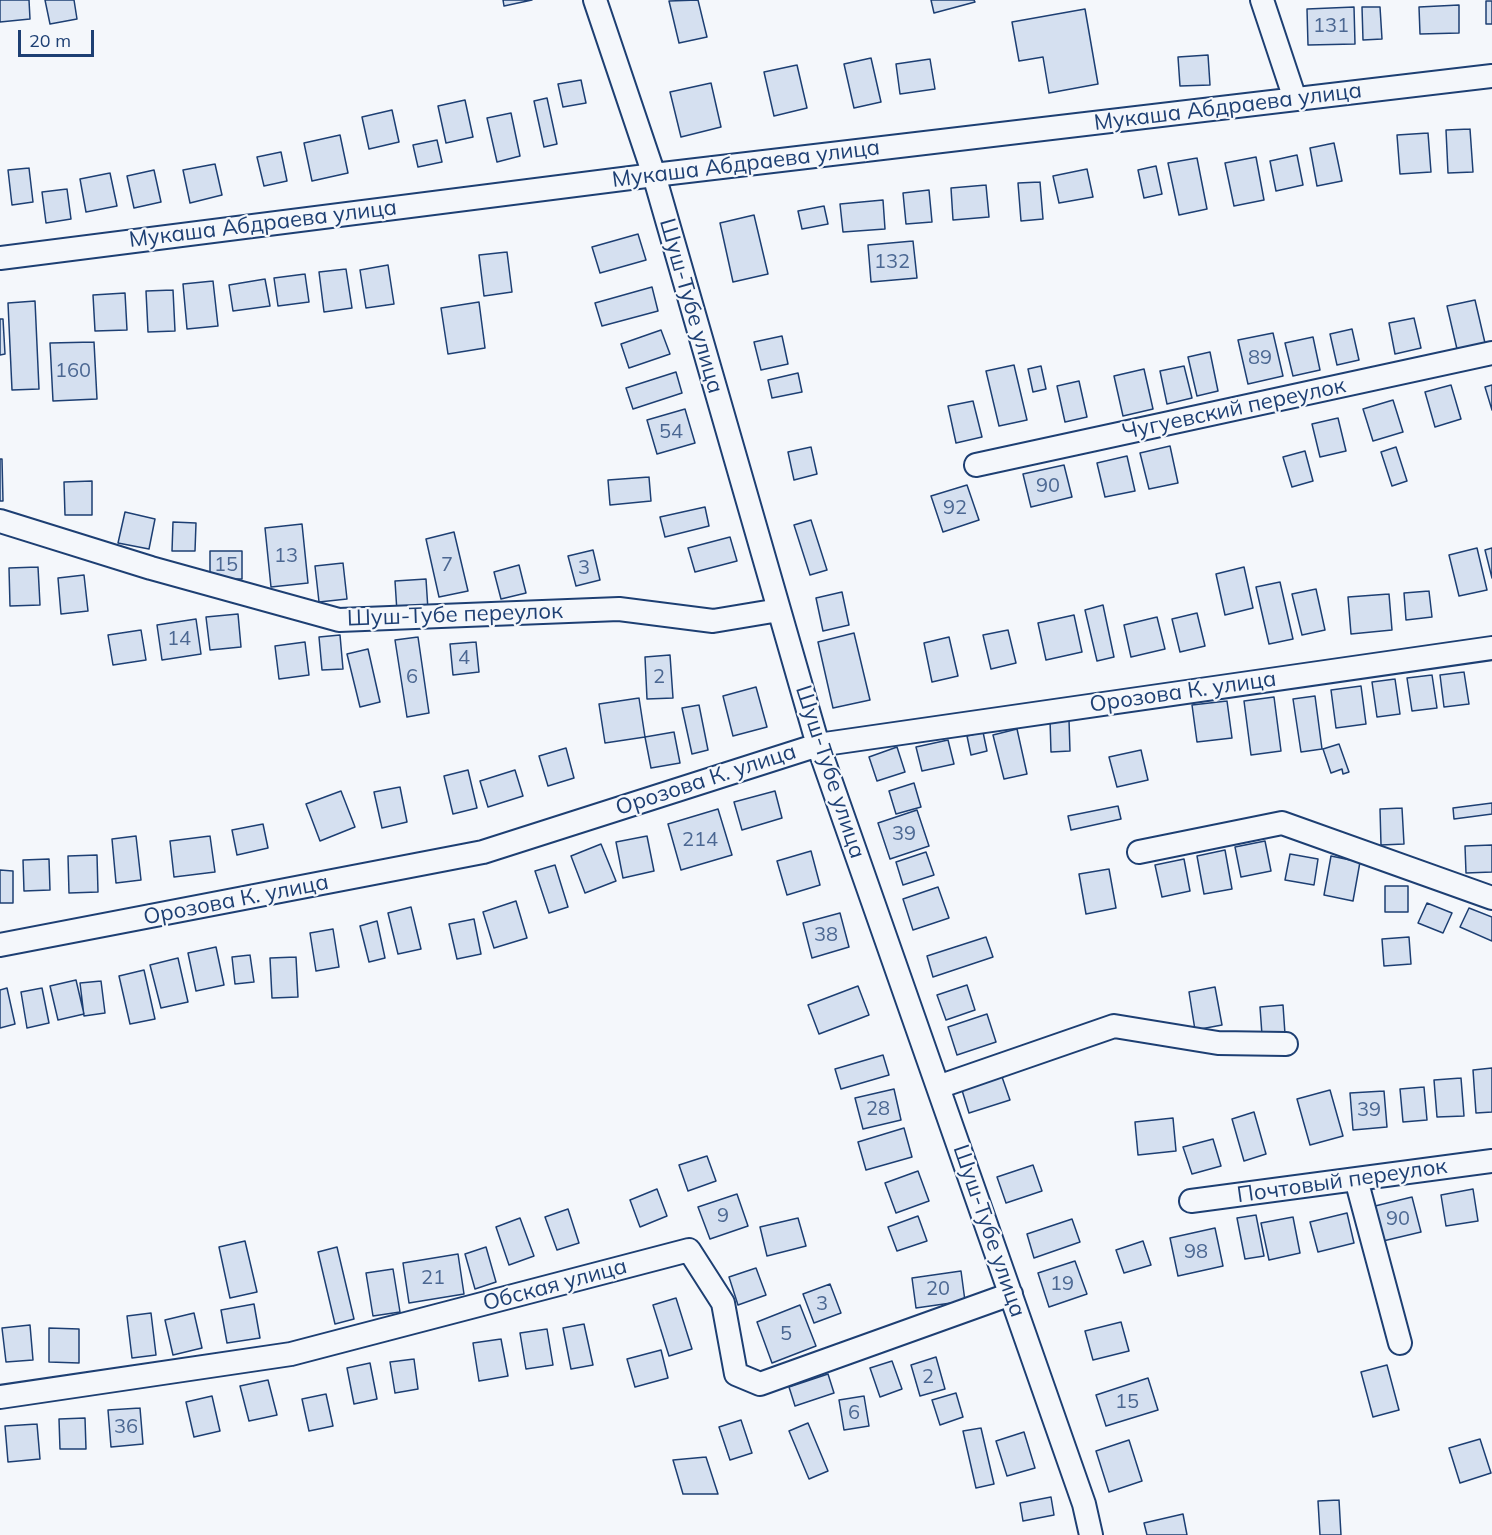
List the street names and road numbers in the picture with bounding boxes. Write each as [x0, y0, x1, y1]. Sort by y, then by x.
street label: Мукаша Абдраева улица [1093, 77, 1363, 137]
street label: Мукаша Абдраева улица [611, 134, 881, 194]
street label: Мукаша Абдраева улица [128, 194, 398, 254]
street label: Шуш-Тубе улица [653, 216, 729, 396]
street label: Чугуевский переулок [1120, 372, 1348, 446]
street label: Шуш-Тубе переулок [347, 598, 563, 632]
street label: Орозова К. улица [1088, 666, 1278, 718]
street label: Шуш-Тубе улица [790, 682, 870, 862]
street label: Орозова К. улица [612, 738, 800, 822]
street label: Орозова К. улица [141, 869, 331, 931]
street label: Шуш-Тубе улица [947, 1141, 1031, 1321]
street label: Почтовый переулок [1235, 1153, 1449, 1209]
street label: Обская улица [480, 1253, 630, 1317]

